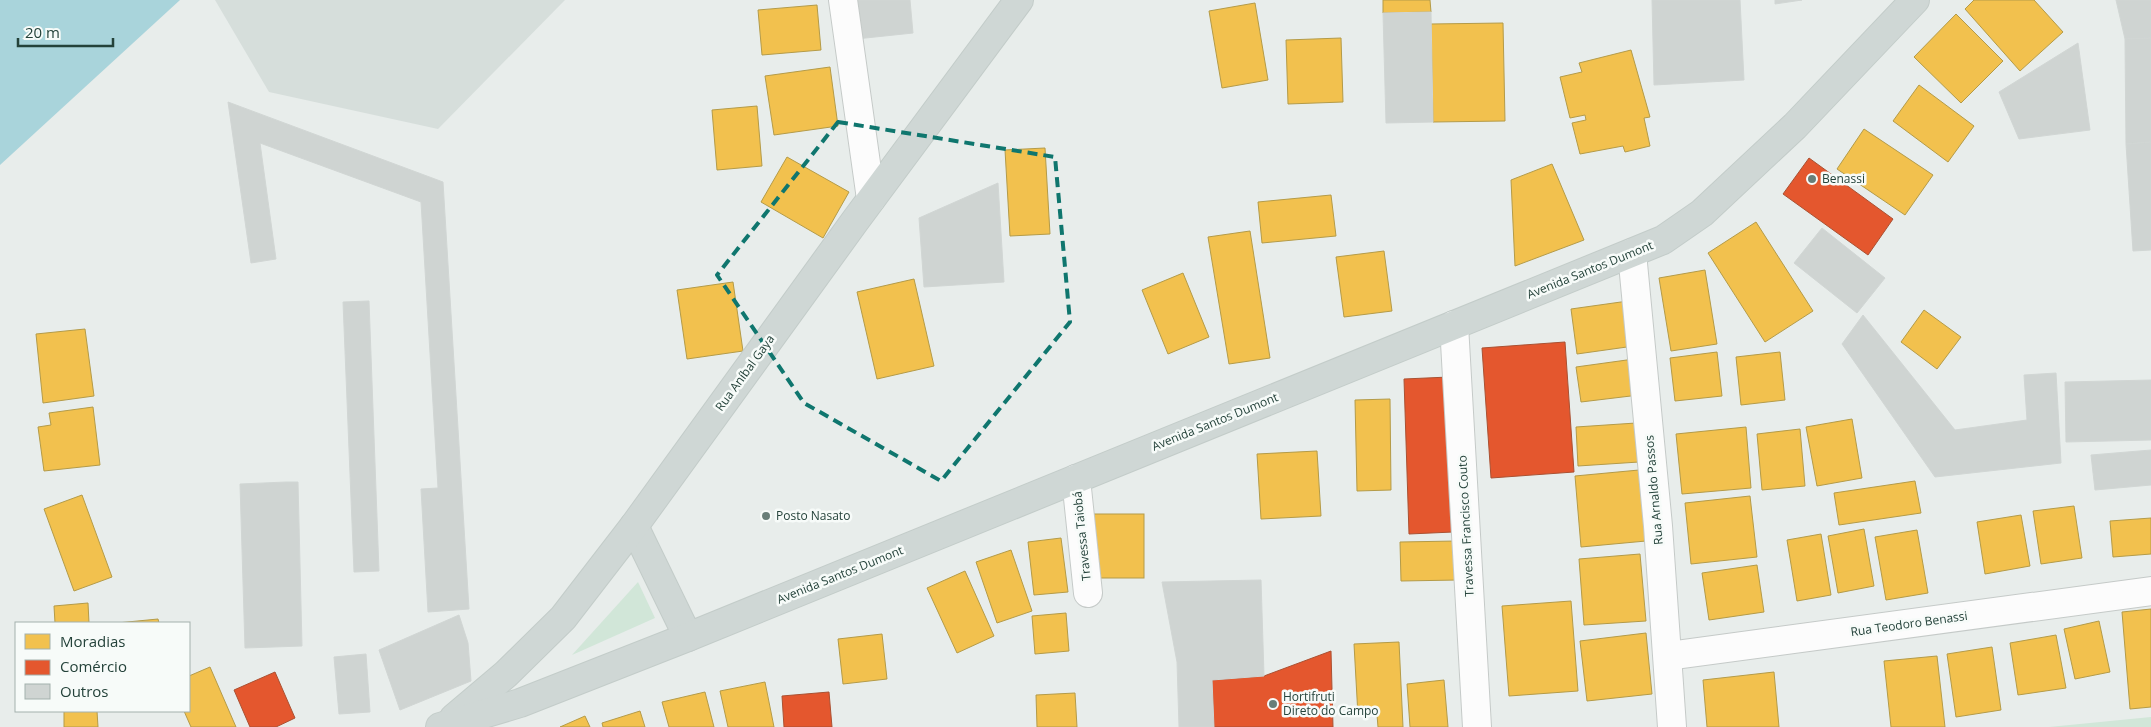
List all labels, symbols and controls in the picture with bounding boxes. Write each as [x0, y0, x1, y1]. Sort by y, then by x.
scale bar [18, 15, 112, 47]
text: 20 m [25, 22, 60, 42]
place label: Benassi [1822, 170, 1865, 187]
marker: Benassi [1806, 173, 1818, 185]
street label: Avenida Santos Dumont [1524, 236, 1655, 303]
street label: Rua Aníbal Gaya [711, 331, 778, 414]
street label: Avenida Santos Dumont [1149, 388, 1280, 455]
street label: Rua Arnaldo Passos [1640, 434, 1667, 546]
street label: Travessa Francisco Couto [1453, 455, 1478, 597]
street label: Travessa Taiobá [1068, 491, 1095, 582]
place label: Posto Nasato [776, 507, 850, 524]
marker: Posto Nasato [760, 510, 772, 522]
street label: Avenida Santos Dumont [774, 541, 905, 608]
street label: Rua Teodoro Benassi [1849, 607, 1968, 640]
legend [15, 622, 190, 712]
text: Moradias [60, 631, 125, 651]
text: Comércio [60, 656, 127, 676]
text: Outros [60, 681, 109, 701]
place label: Hortifruti Direto do Campo [1283, 688, 1379, 719]
marker: Hortifruti Direto do Campo [1267, 698, 1279, 710]

